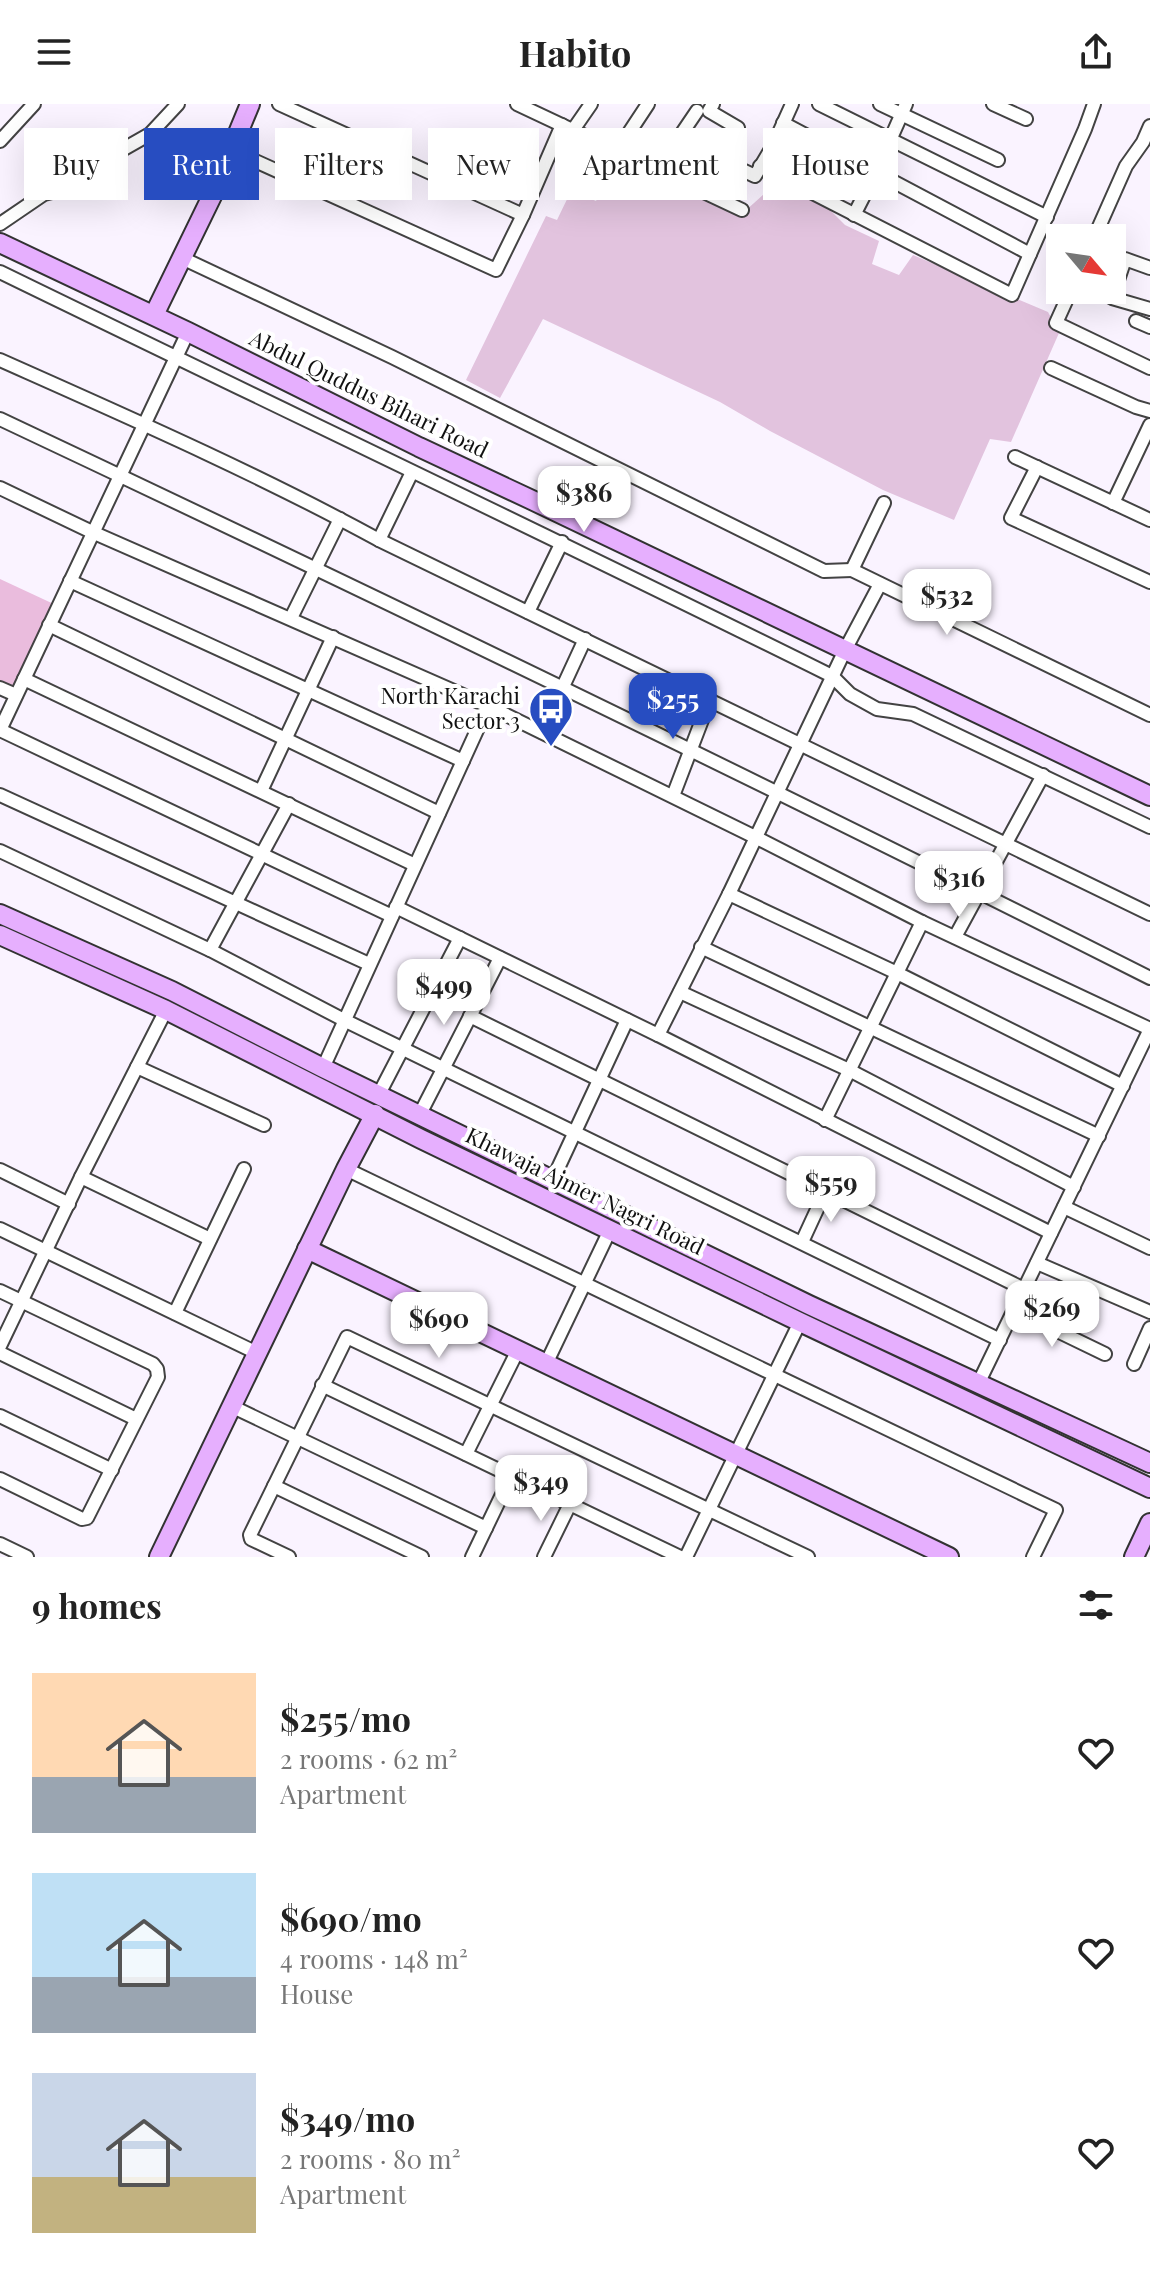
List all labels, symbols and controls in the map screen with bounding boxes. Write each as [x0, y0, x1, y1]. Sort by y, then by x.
text: Habito [519, 28, 631, 76]
icon: menu [32, 30, 76, 74]
icon: share [1074, 30, 1118, 74]
chip: Buy [24, 128, 128, 200]
chip: Rent [144, 128, 259, 200]
chip: Filters [275, 128, 412, 200]
chip: New [428, 128, 539, 200]
chip: Apartment [555, 128, 747, 200]
chip: House [763, 128, 898, 200]
north arrow [1046, 224, 1126, 304]
map controls [1046, 224, 1126, 304]
street label: Abdul Quddus Bihari Road [244, 322, 494, 464]
pin: $386 [537, 466, 631, 534]
text: $386 [556, 474, 612, 509]
pin: $532 [900, 569, 994, 637]
text: $532 [920, 577, 974, 612]
pin: $255 [626, 673, 720, 741]
place label: North Karachi Sector 3 [381, 680, 520, 735]
text: $255 [647, 681, 699, 716]
bus stop icon: North Karachi Sector 3 [527, 685, 575, 748]
pin: $316 [912, 851, 1006, 919]
text: $316 [933, 859, 985, 894]
pin: $499 [397, 959, 491, 1027]
text: $499 [415, 967, 473, 1002]
street label: Khawaja Ajmer Nagri Road [461, 1119, 710, 1261]
pin: $559 [784, 1156, 878, 1224]
text: $559 [804, 1164, 858, 1199]
pin: $269 [1005, 1281, 1099, 1349]
text: $269 [1023, 1289, 1081, 1324]
pin: $690 [392, 1292, 486, 1360]
text: $690 [409, 1300, 469, 1335]
pin: $349 [494, 1455, 588, 1523]
text: $349 [513, 1463, 569, 1498]
text: 9 homes [32, 1582, 162, 1628]
icon: filters [1074, 1583, 1118, 1627]
text: $255/mo [280, 1695, 411, 1741]
icon: home [96, 1705, 192, 1801]
icon: heart [1074, 1731, 1118, 1775]
text: 2 rooms · 62 m² [280, 1741, 457, 1776]
text: Apartment [280, 1776, 406, 1811]
text: $690/mo [280, 1895, 422, 1941]
icon: home [96, 1905, 192, 2001]
icon: heart [1074, 1931, 1118, 1975]
text: 4 rooms · 148 m² [280, 1941, 468, 1976]
text: House [280, 1976, 353, 2011]
text: $349/mo [280, 2095, 415, 2141]
icon: home [96, 2105, 192, 2201]
icon: heart [1074, 2131, 1118, 2175]
text: 2 rooms · 80 m² [280, 2141, 460, 2176]
text: Apartment [280, 2176, 406, 2211]

